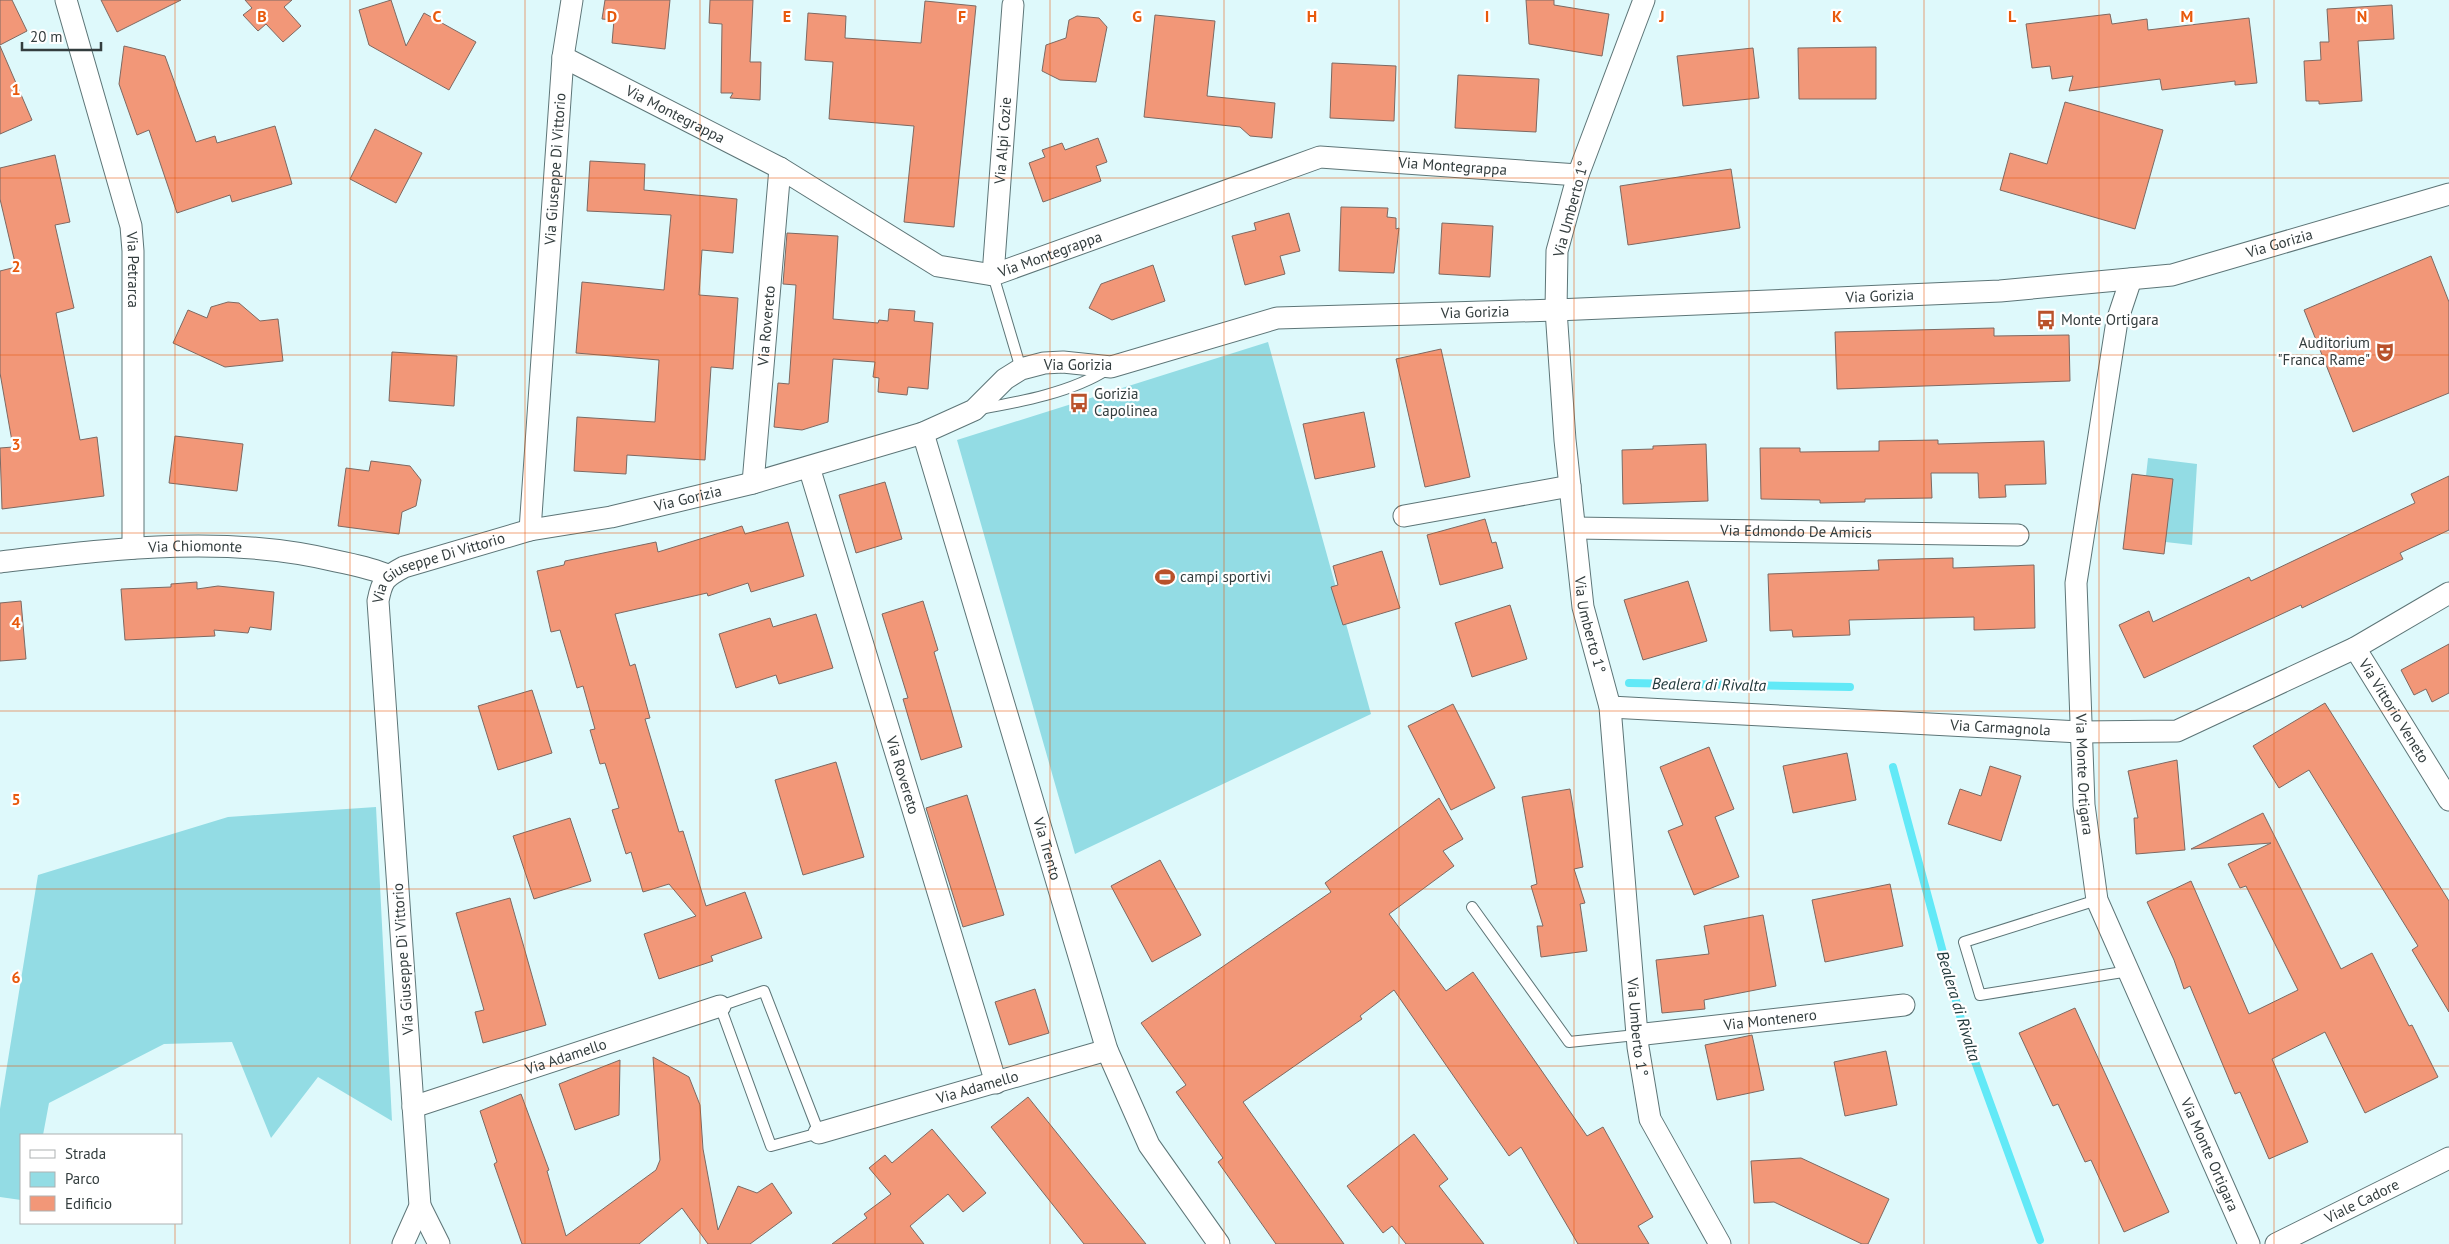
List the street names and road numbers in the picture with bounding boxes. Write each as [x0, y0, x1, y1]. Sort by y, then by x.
street label: Via Montegrappa [622, 80, 728, 147]
street label: Via Giuseppe Di Vittorio [540, 92, 569, 247]
street label: Via Alpi Cozie [990, 96, 1015, 185]
street label: Via Montegrappa [1397, 152, 1508, 179]
street label: Via Umberto 1° [1548, 159, 1592, 260]
street label: Via Gorizia [2243, 224, 2315, 262]
street label: Via Montegrappa [994, 227, 1104, 282]
street label: Via Petrarca [122, 230, 143, 308]
street label: Via Rovereto [753, 285, 779, 367]
street label: Via Gorizia [1844, 285, 1914, 307]
street label: Via Gorizia [1440, 301, 1510, 322]
street label: Via Gorizia [1043, 355, 1112, 374]
street label: Via Gorizia [651, 481, 723, 516]
street label: Via Edmondo De Amicis [1719, 520, 1872, 542]
street label: Via Giuseppe Di Vittorio [368, 528, 507, 606]
street label: Via Chiomonte [147, 536, 243, 556]
street label: Via Umberto 1° [1571, 575, 1610, 675]
street label: Via Vittorio Veneto [2354, 654, 2434, 766]
street label: Via Monte Ortigara [2072, 712, 2098, 836]
street label: Via Carmagnola [1949, 715, 2051, 739]
street label: Via Rovereto [882, 733, 924, 816]
street label: Via Trento [1029, 814, 1066, 882]
street label: Via Giuseppe Di Vittorio [388, 882, 417, 1037]
street label: Via Umberto 1° [1623, 976, 1653, 1078]
street label: Via Montenero [1721, 1005, 1818, 1034]
street label: Via Adamello [522, 1034, 609, 1079]
street label: Via Adamello [933, 1066, 1021, 1108]
street label: Via Monte Ortigara [2176, 1094, 2243, 1214]
street label: Viale Cadore [2320, 1174, 2402, 1228]

